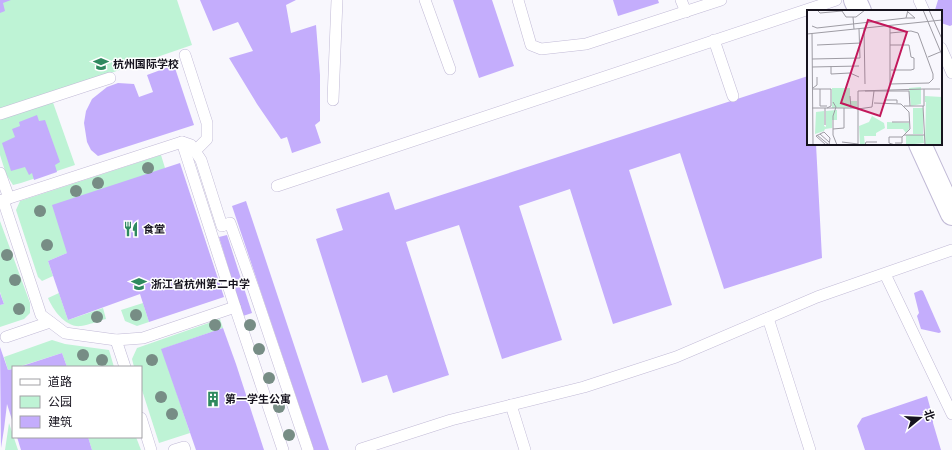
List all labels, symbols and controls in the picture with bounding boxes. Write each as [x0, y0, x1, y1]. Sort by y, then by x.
inset map [807, 10, 942, 145]
school or university icon: 杭州国际学校 [92, 55, 110, 73]
place label: 杭州国际学校 [113, 57, 179, 72]
restaurant icon: 食堂 [122, 220, 140, 238]
place label: 食堂 [143, 222, 165, 237]
school or university icon: 浙江省杭州第二中学 [130, 275, 148, 293]
place label: 浙江省杭州第二中学 [151, 277, 250, 292]
legend [12, 366, 142, 438]
text: 道路 [48, 374, 72, 390]
building icon: 第一学生公寓 [204, 390, 222, 408]
place label: 第一学生公寓 [225, 392, 291, 407]
text: 公园 [48, 394, 72, 410]
north arrow [900, 398, 940, 438]
text: 北 [920, 408, 938, 423]
text: 建筑 [48, 414, 72, 430]

